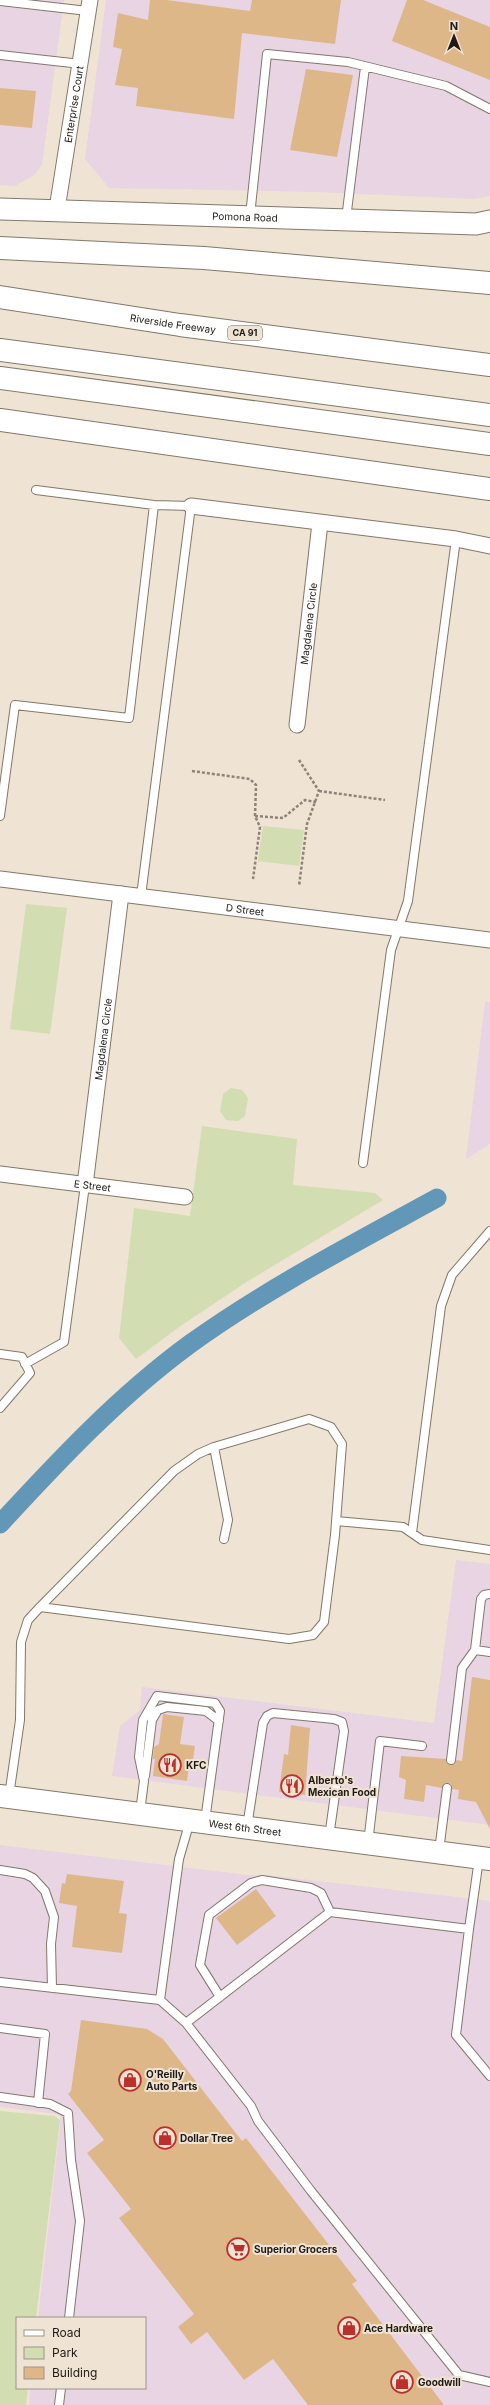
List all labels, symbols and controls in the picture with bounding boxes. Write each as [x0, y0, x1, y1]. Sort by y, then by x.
north arrow [434, 16, 474, 56]
text: N [450, 19, 458, 33]
street label: Enterprise Court [62, 64, 86, 144]
street label: Pomona Road [212, 210, 278, 224]
street label: Riverside Freeway [129, 311, 217, 336]
road number: CA 91 [228, 326, 262, 340]
street label: Magdalena Circle [298, 582, 319, 665]
street label: D Street [225, 901, 266, 918]
street label: Magdalena Circle [92, 997, 114, 1081]
street label: E Street [73, 1177, 112, 1194]
restaurant icon: KFC [157, 1752, 183, 1778]
place label: KFC [186, 1759, 206, 1771]
restaurant icon: Alberto's Mexican Food [279, 1773, 305, 1799]
place label: Alberto's Mexican Food [308, 1774, 376, 1798]
street label: West 6th Street [208, 1817, 283, 1838]
shop icon: O'Reilly Auto Parts [117, 2067, 143, 2093]
place label: O'Reilly Auto Parts [146, 2068, 198, 2092]
shop icon: Dollar Tree [152, 2125, 178, 2151]
place label: Dollar Tree [180, 2132, 233, 2144]
supermarket icon: Superior Grocers [225, 2236, 251, 2262]
place label: Superior Grocers [254, 2243, 338, 2255]
shop icon: Ace Hardware [336, 2315, 362, 2341]
legend [16, 2317, 146, 2389]
place label: Ace Hardware [364, 2322, 433, 2334]
text: Road [52, 2325, 81, 2340]
text: Park [52, 2345, 78, 2360]
text: Building [52, 2365, 97, 2380]
shop icon: Goodwill [389, 2369, 415, 2395]
place label: Goodwill [418, 2376, 461, 2388]

